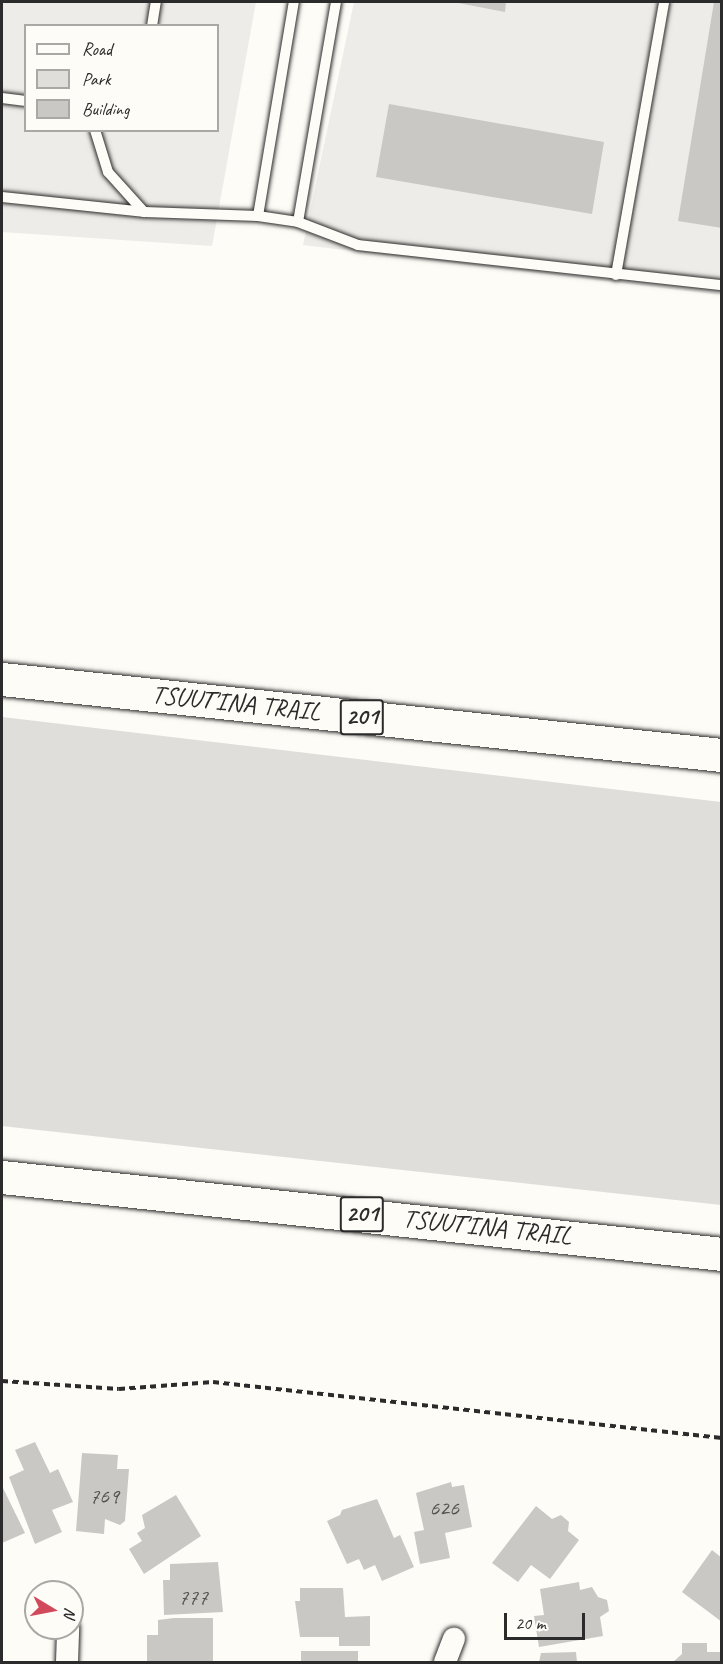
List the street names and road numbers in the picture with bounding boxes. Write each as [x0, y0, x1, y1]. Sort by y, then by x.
street label: TSUUT'INA TRAIL [150, 679, 322, 727]
road number: 201 [340, 696, 385, 738]
road number: 201 [340, 1193, 385, 1235]
street label: TSUUT'INA TRAIL [401, 1203, 573, 1251]

